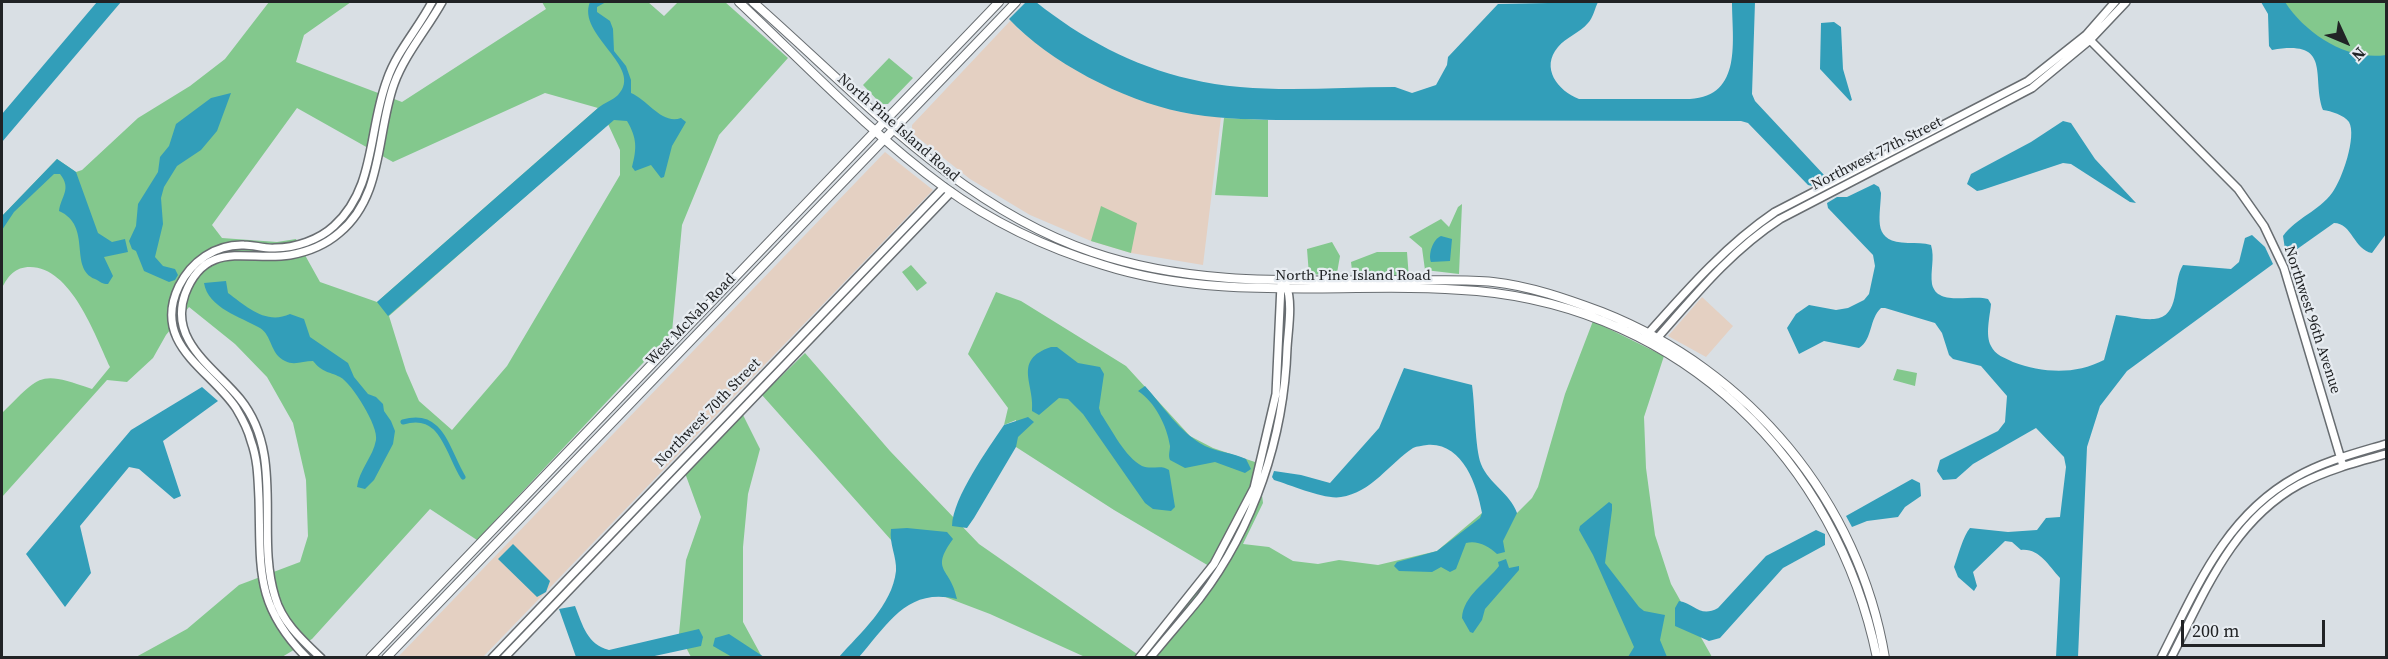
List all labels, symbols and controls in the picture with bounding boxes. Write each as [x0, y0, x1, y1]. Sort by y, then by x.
north arrow [2316, 12, 2376, 72]
text: N [2347, 43, 2371, 66]
street label: North Pine Island Road [833, 70, 963, 186]
street label: Northwest 77th Street [1809, 113, 1945, 195]
street label: Northwest 96th Avenue [2280, 244, 2344, 396]
street label: North Pine Island Road [1275, 267, 1431, 285]
street label: West McNab Road [642, 270, 740, 370]
street label: Northwest 70th Street [652, 355, 764, 471]
scale bar [2184, 608, 2328, 646]
text: 200 m [2192, 618, 2239, 643]

